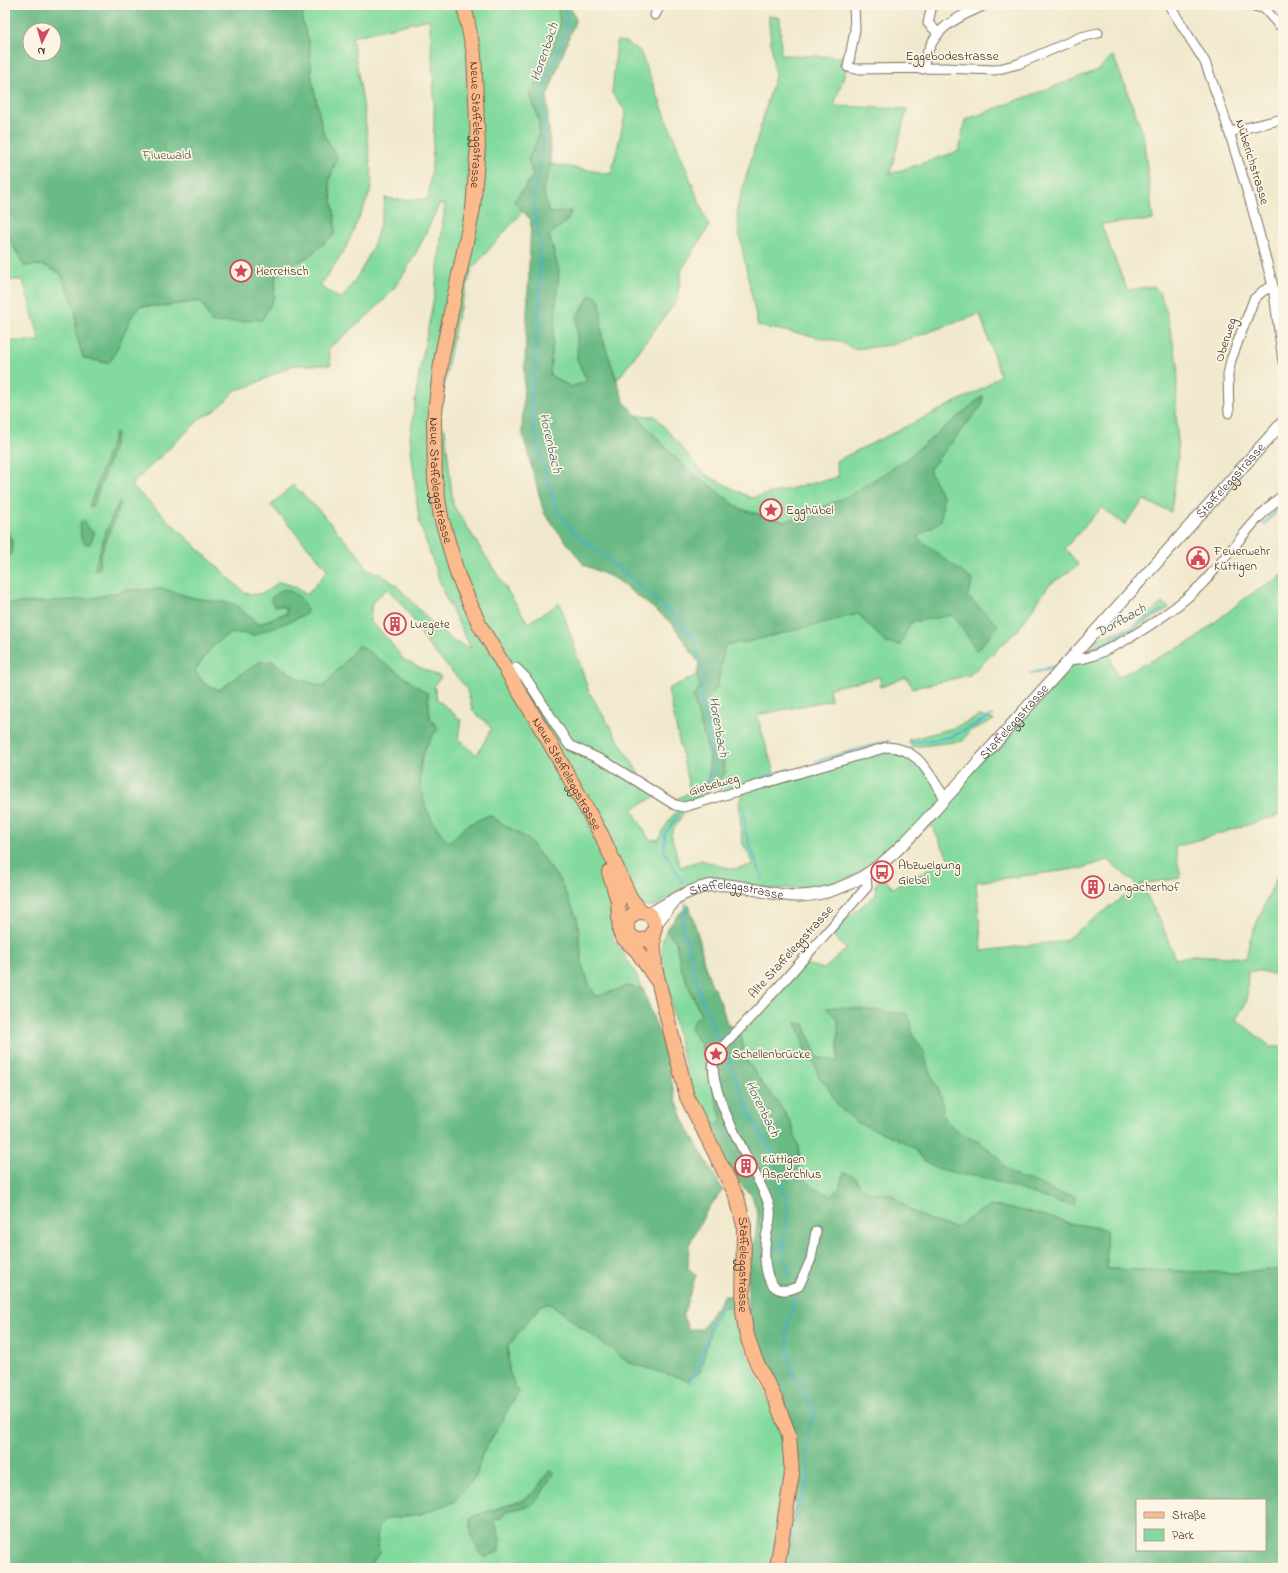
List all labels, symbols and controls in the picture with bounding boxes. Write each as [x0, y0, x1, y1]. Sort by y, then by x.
water label: Horenbach [525, 20, 565, 84]
north arrow [22, 22, 62, 62]
text: N [37, 43, 46, 59]
street label: Eggebodestrasse [905, 47, 999, 67]
street label: Neue Staffeleggstrasse [465, 61, 488, 189]
street label: Nüberichstrasse [1230, 117, 1274, 207]
park label: Fluewald [142, 146, 192, 165]
place icon: Herretisch [228, 258, 254, 284]
place label: Herretisch [256, 262, 309, 281]
street label: Oberweg [1210, 315, 1243, 365]
water label: Horenbach [533, 411, 567, 475]
street label: Neue Staffeleggstrasse [424, 417, 458, 546]
street label: Staffeleggstrasse [1191, 439, 1270, 523]
place icon: Egghübel [758, 497, 784, 523]
place label: Egghübel [786, 501, 834, 521]
place label: Feuerwehr Küttigen [1213, 542, 1271, 577]
public building icon: Feuerwehr Küttigen [1185, 545, 1211, 571]
water label: Dorfbach [1092, 598, 1150, 643]
building icon: Luegete [382, 611, 408, 637]
place label: Luegete [410, 615, 450, 635]
street label: Staffeleggstrasse [975, 680, 1053, 764]
water label: Horenbach [702, 695, 734, 759]
street label: Neue Staffeleggstrasse [527, 714, 606, 834]
street label: Giebelweg [687, 769, 742, 802]
place label: Abzweigung Giebel [898, 856, 961, 890]
bus stop icon: Abzweigung Giebel [869, 859, 895, 885]
building icon: Langacherhof [1080, 874, 1106, 900]
street label: Staffeleggstrasse [686, 875, 785, 905]
place label: Langacherhof [1108, 878, 1181, 898]
street label: Alte Staffeleggstrasse [744, 901, 839, 1003]
place icon: Schellenbrücke [703, 1041, 729, 1067]
place label: Schellenbrücke [732, 1045, 810, 1064]
water label: Horenbach [739, 1077, 785, 1141]
place label: Küttigen Asperchlus [762, 1150, 822, 1184]
building icon: Küttigen Asperchlus [733, 1153, 759, 1179]
street label: Staffeleggstrasse [733, 1215, 754, 1313]
legend [1136, 1499, 1266, 1551]
text: Straße [1172, 1507, 1206, 1525]
text: Park [1172, 1527, 1194, 1545]

